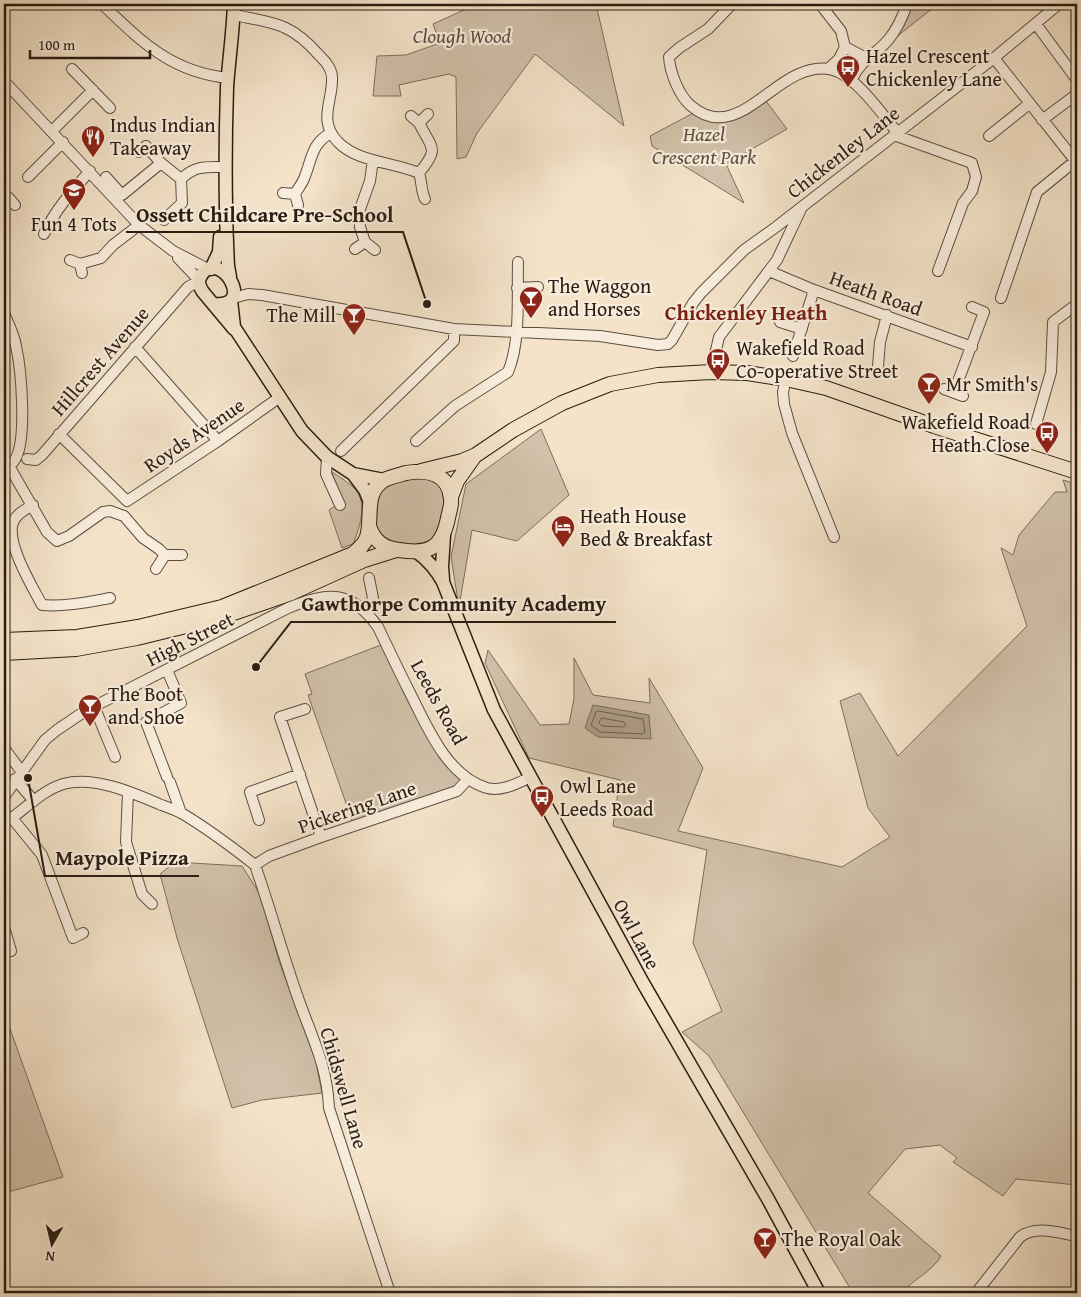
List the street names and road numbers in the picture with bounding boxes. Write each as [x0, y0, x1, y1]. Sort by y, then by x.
street label: Chickenley Lane [780, 98, 905, 205]
street label: Heath Road [826, 262, 927, 323]
street label: Hillcrest Avenue [44, 299, 156, 422]
street label: Royds Avenue [137, 390, 250, 479]
street label: High Street [141, 604, 239, 673]
street label: Leeds Road [404, 654, 475, 750]
street label: Pickering Lane [294, 773, 420, 840]
street label: Owl Lane [607, 893, 668, 974]
street label: Chidswell Lane [313, 1024, 376, 1152]

